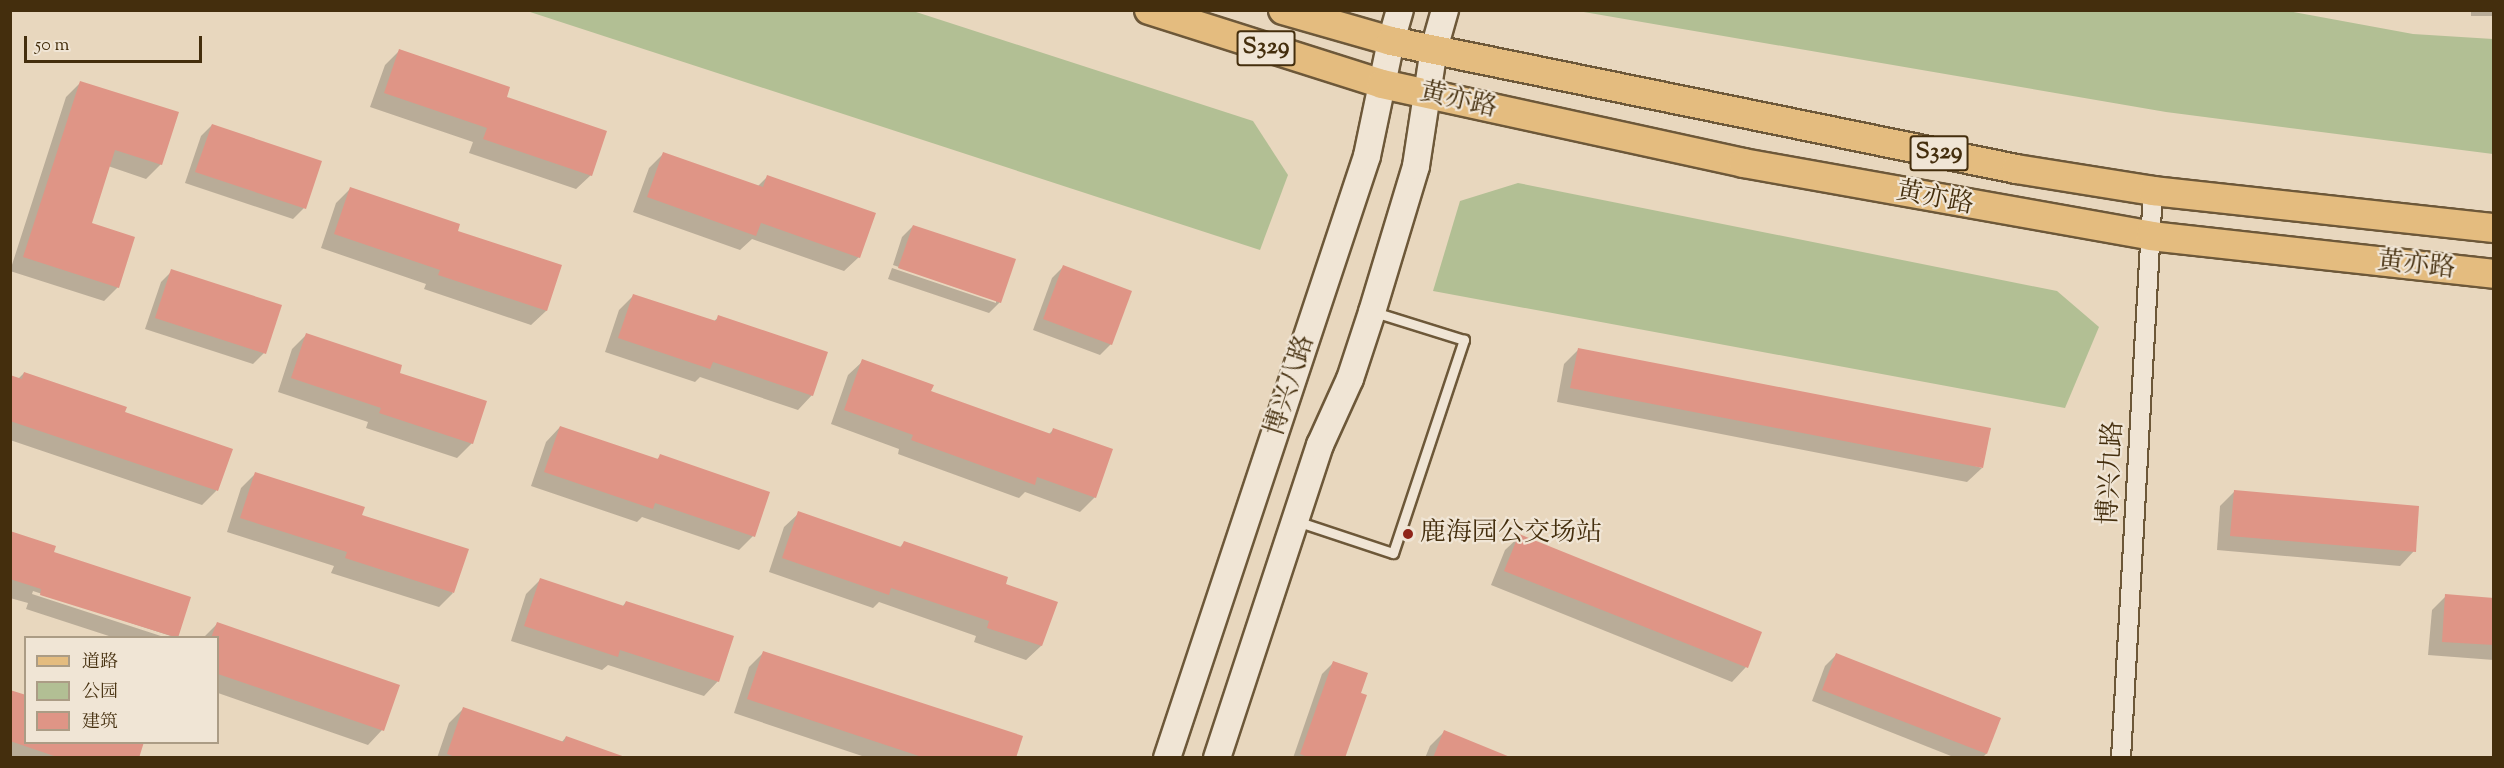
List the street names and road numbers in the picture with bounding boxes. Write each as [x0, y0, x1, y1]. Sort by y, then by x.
road number: S329 [1236, 27, 1296, 69]
street label: 黄亦路 [1416, 77, 1500, 125]
road number: S329 [1909, 132, 1969, 174]
street label: 黄亦路 [1894, 176, 1976, 222]
street label: 黄亦路 [2376, 246, 2456, 286]
street label: 博兴八路 [1260, 332, 1322, 440]
street label: 博兴九路 [2094, 420, 2130, 526]

